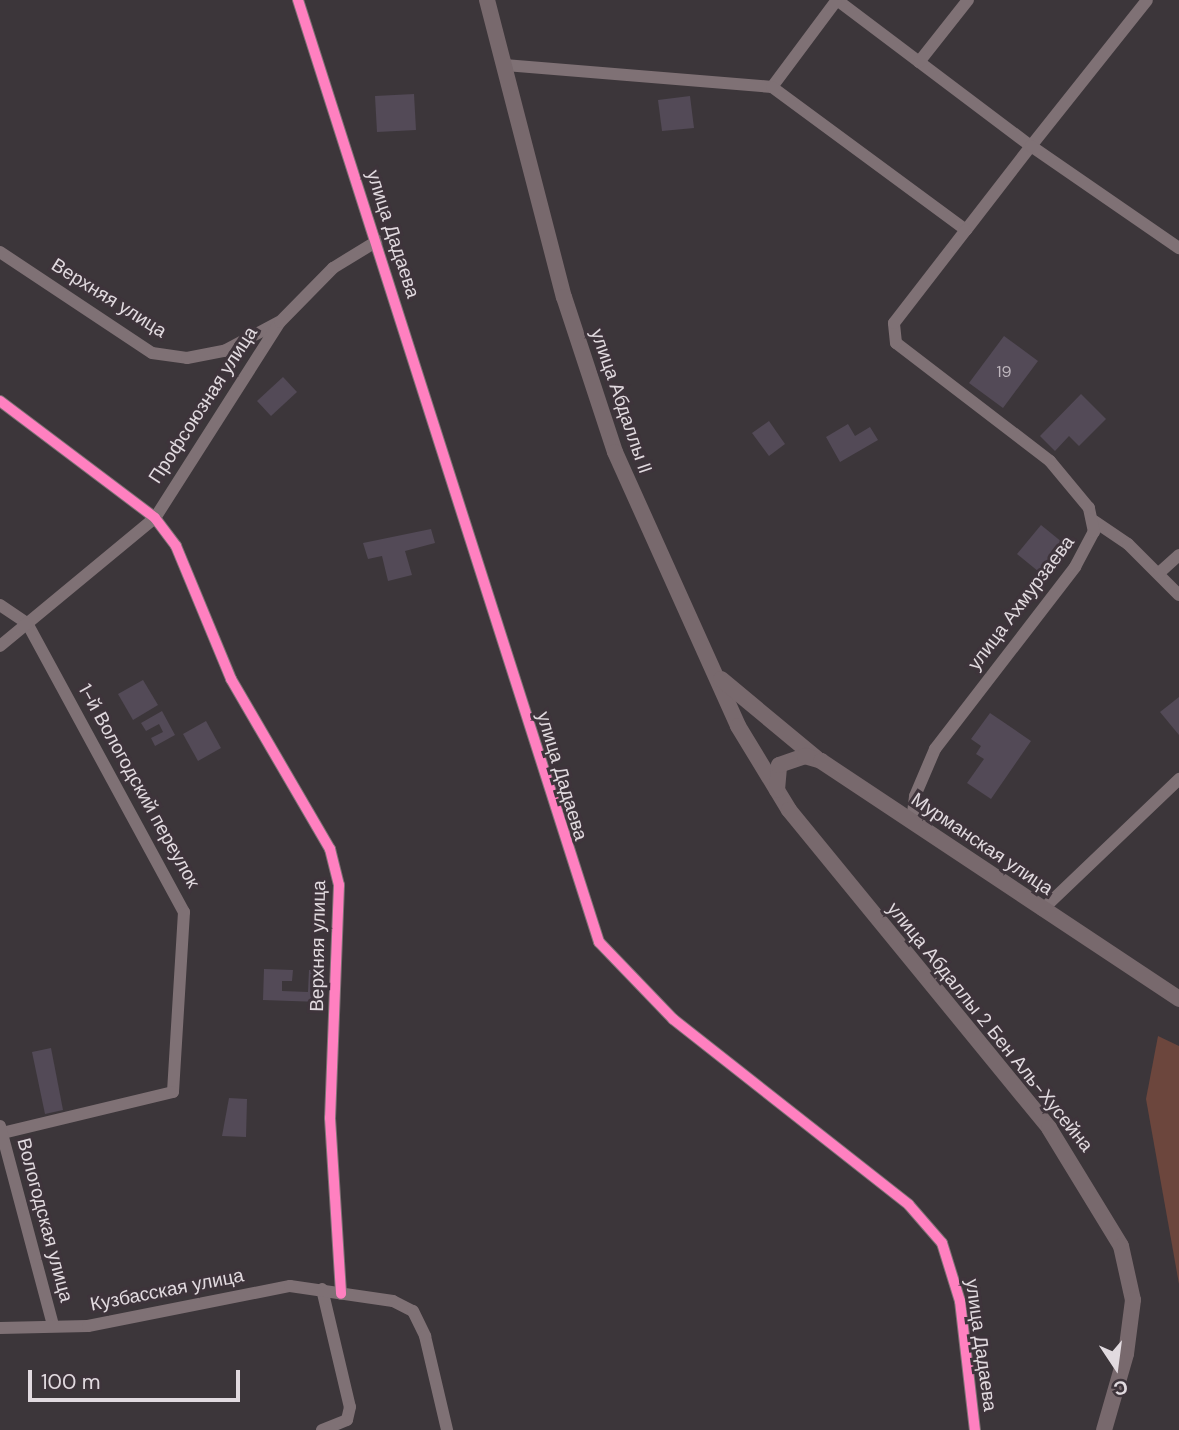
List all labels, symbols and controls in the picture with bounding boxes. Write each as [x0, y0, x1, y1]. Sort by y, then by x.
street label: улица Дадаева [362, 167, 424, 301]
street label: Верхняя улица [47, 254, 171, 342]
street label: Профсоюзная улица [144, 322, 262, 488]
street label: улица Абдаллы II [586, 326, 656, 476]
house number: 19 [996, 362, 1012, 382]
street label: улица Ахмурзаева [963, 531, 1079, 675]
street label: 1-й Вологодский переулок [73, 680, 205, 892]
street label: улица Дадаева [532, 709, 592, 843]
street label: Мурманская улица [907, 788, 1057, 900]
street label: Верхняя улица [305, 880, 331, 1012]
street label: улица Абдаллы 2 Бен Аль-Хусейна [882, 898, 1098, 1156]
street label: Вологодская улица [12, 1136, 78, 1304]
street label: Кузбасская улица [88, 1264, 246, 1316]
street label: улица Дадаева [960, 1277, 1002, 1413]
north arrow [1081, 1332, 1151, 1402]
scale bar [32, 1356, 243, 1400]
text: 100 m [41, 1368, 101, 1396]
text: С [1111, 1374, 1130, 1402]

